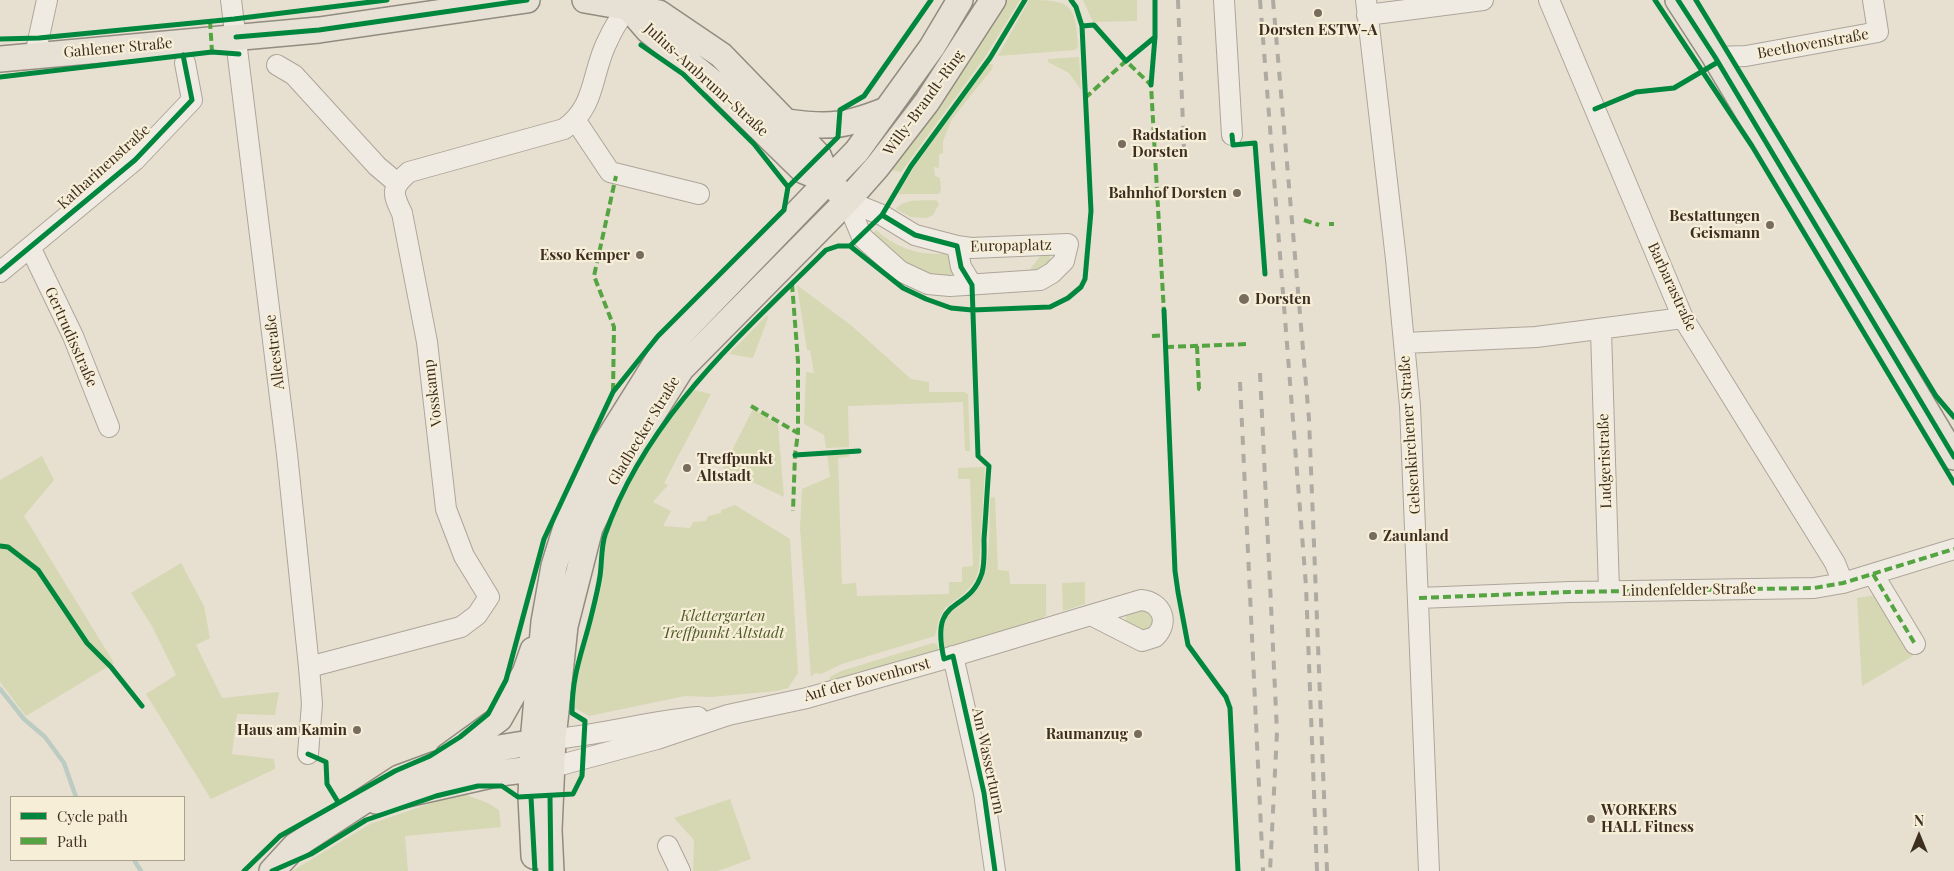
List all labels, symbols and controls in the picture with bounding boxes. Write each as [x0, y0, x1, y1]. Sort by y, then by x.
marker: Dorsten ESTW-A [1312, 7, 1324, 19]
street label: Julius-Ambrunn-Straße [640, 20, 772, 140]
place label: Dorsten ESTW-A [1258, 21, 1378, 39]
street label: Beethovenstraße [1756, 25, 1870, 63]
street label: Gahlener Straße [63, 34, 173, 62]
street label: Willy-Brandt-Ring [880, 47, 968, 159]
street label: Katharinenstraße [54, 121, 154, 213]
place label: Radstation Dorsten [1132, 126, 1207, 161]
marker: Radstation Dorsten [1116, 138, 1128, 150]
place label: Bahnhof Dorsten [1108, 184, 1227, 202]
marker: Bahnhof Dorsten [1231, 187, 1243, 199]
place label: Bestattungen Geismann [1669, 207, 1760, 242]
marker: Bestattungen Geismann [1764, 219, 1776, 231]
street label: Europaplatz [970, 236, 1052, 256]
street label: Barbarastraße [1644, 240, 1700, 334]
place label: Esso Kemper [540, 246, 630, 264]
marker: Esso Kemper [634, 249, 646, 261]
street label: Gertrudisstraße [41, 284, 101, 390]
place label: Dorsten [1255, 290, 1311, 308]
marker: Dorsten [1237, 292, 1251, 306]
street label: Alleestraße [261, 313, 289, 391]
street label: Gelsenkirchener Straße [1395, 355, 1425, 515]
street label: Vosskamp [420, 358, 446, 428]
street label: Gladbecker Straße [604, 373, 684, 489]
street label: Ludgeristraße [1594, 413, 1616, 509]
place label: Treffpunkt Altstadt [697, 450, 773, 485]
marker: Treffpunkt Altstadt [681, 462, 693, 474]
place label: Zaunland [1383, 527, 1449, 545]
marker: Zaunland [1367, 530, 1379, 542]
street label: Lindenfelder Straße [1622, 580, 1756, 600]
park label: Klettergarten Treffpunkt Altstadt [662, 607, 784, 642]
street label: Auf der Bovenhorst [802, 654, 932, 706]
street label: Am Wasserturm [968, 706, 1008, 816]
place label: Haus am Kamin [237, 721, 347, 739]
marker: Haus am Kamin [351, 724, 363, 736]
place label: Raumanzug [1046, 725, 1128, 743]
marker: Raumanzug [1132, 728, 1144, 740]
legend [10, 796, 185, 861]
place label: WORKERS HALL Fitness [1601, 801, 1694, 836]
text: Cycle path [57, 806, 128, 826]
north arrow [1894, 811, 1944, 861]
text: N [1914, 811, 1924, 830]
marker: WORKERS HALL Fitness [1585, 813, 1597, 825]
text: Path [57, 831, 87, 851]

